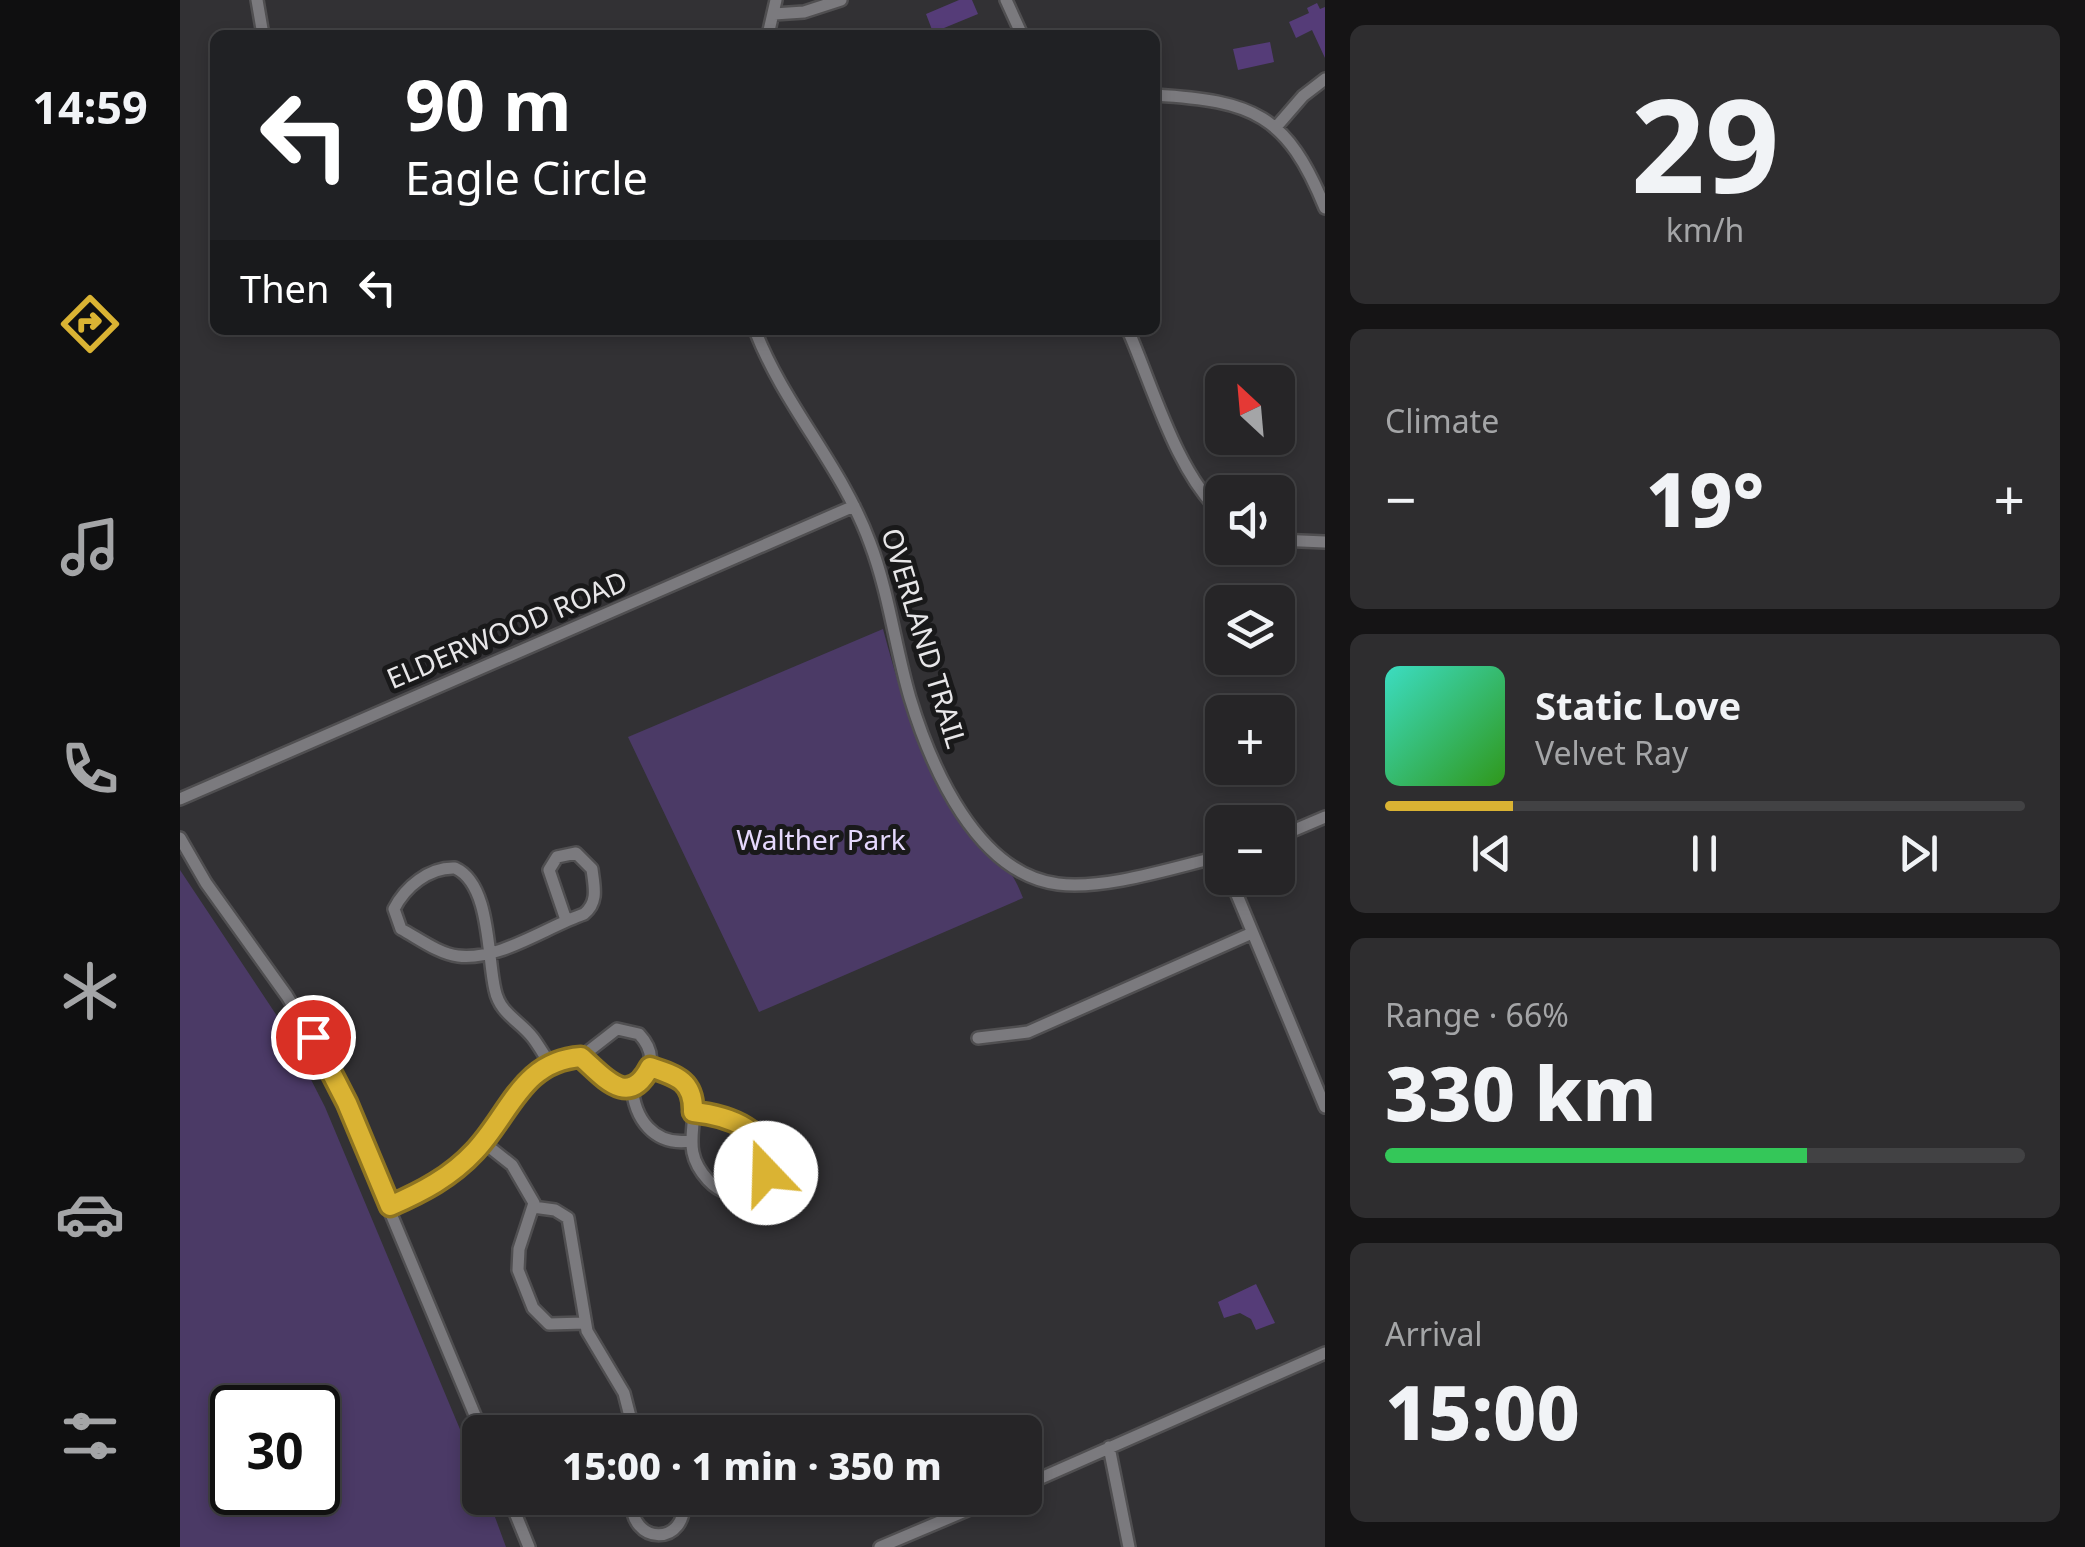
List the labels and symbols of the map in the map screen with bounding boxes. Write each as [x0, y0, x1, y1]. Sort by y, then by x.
north arrow [1205, 365, 1295, 455]
street label: OVERLAND TRAIL [873, 523, 976, 752]
street label: ELDERWOOD ROAD [380, 561, 633, 697]
park label: Walther Park [736, 820, 906, 858]
pin [271, 995, 356, 1080]
position arrow [714, 1121, 818, 1225]
speed limit sign: 30 [210, 1385, 340, 1515]

